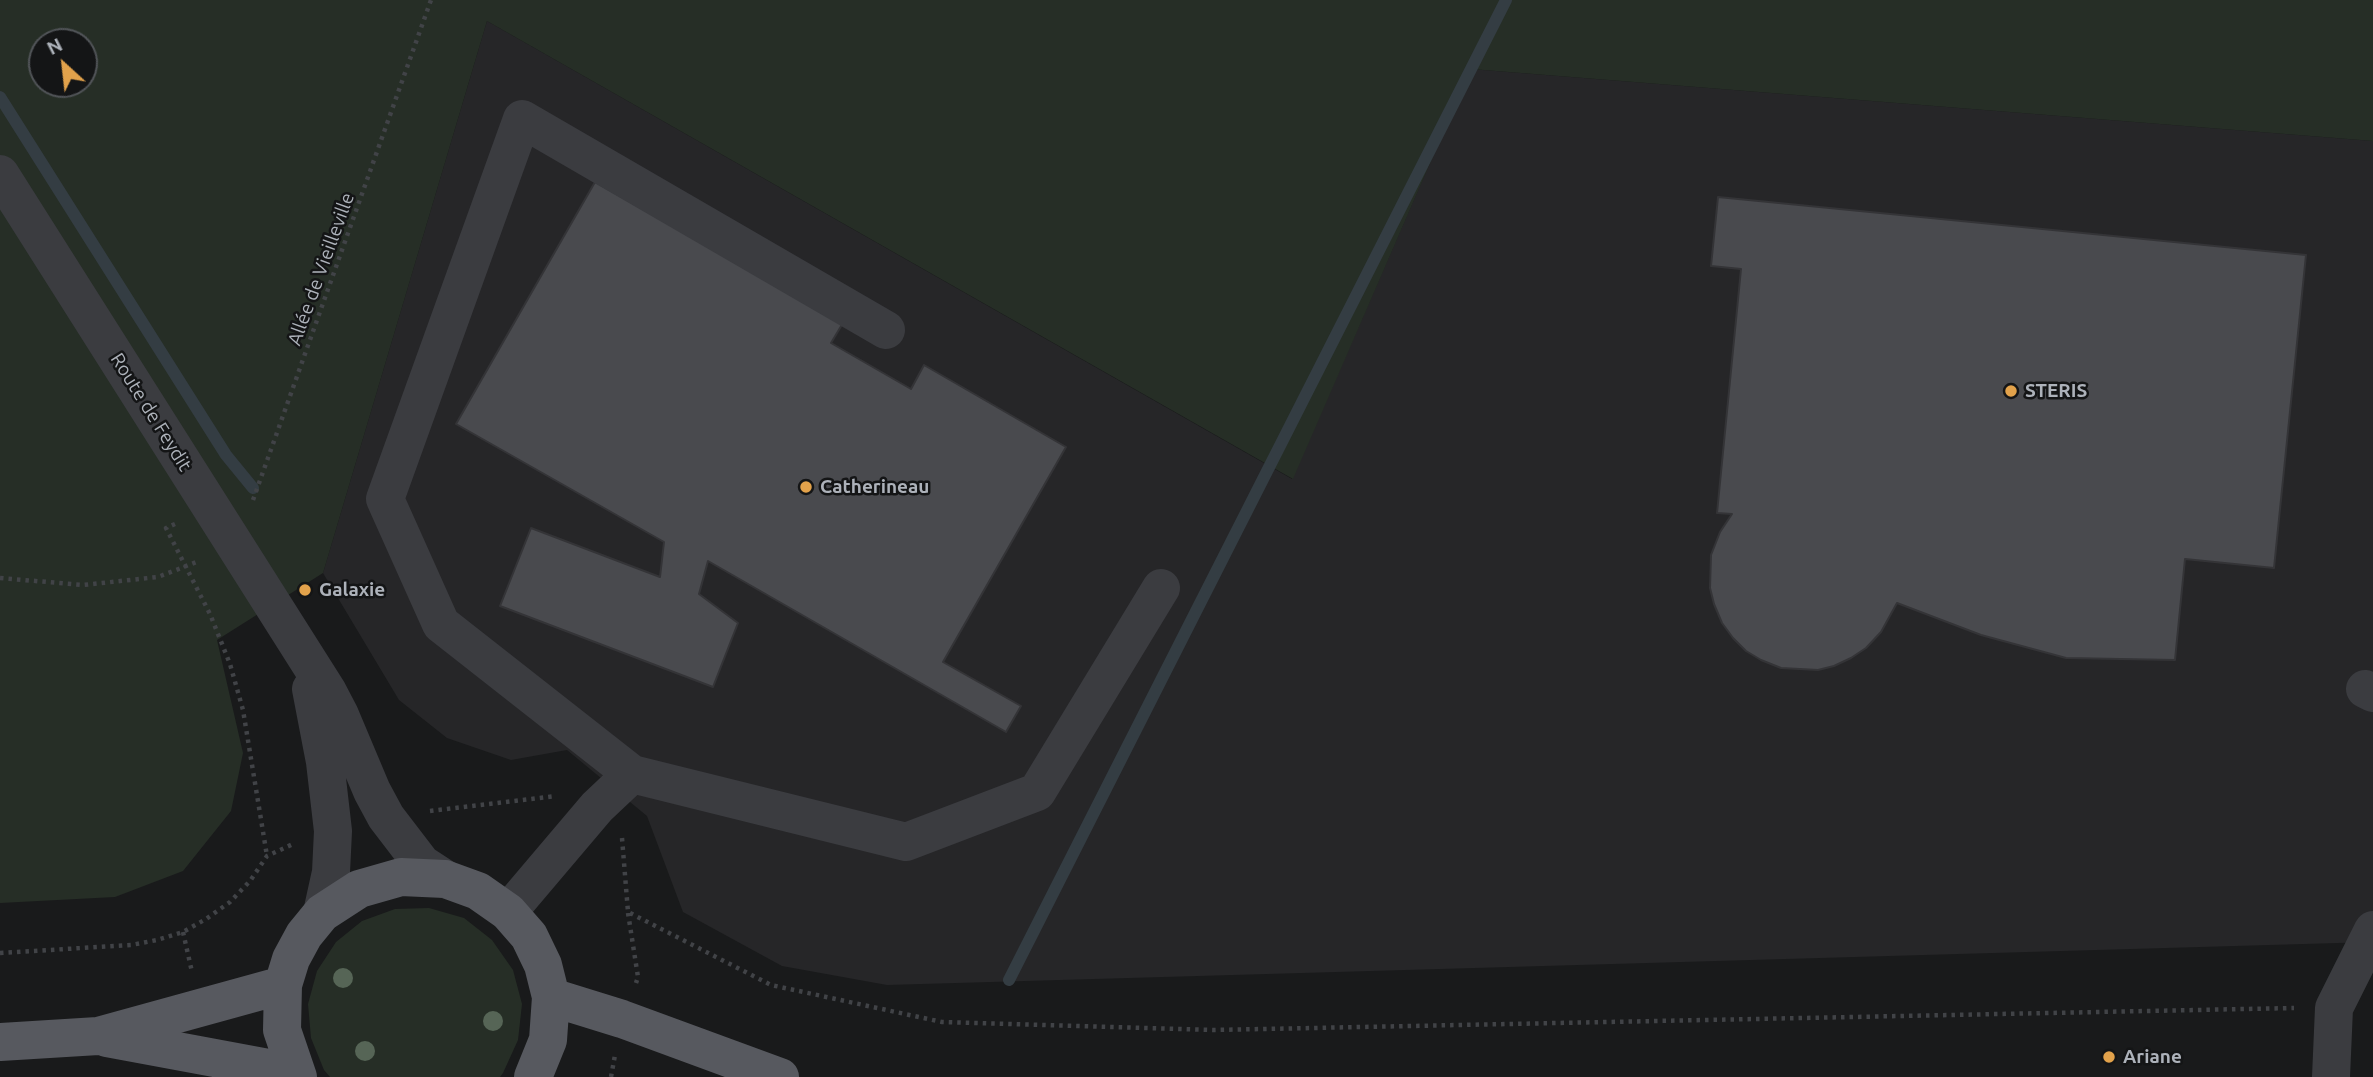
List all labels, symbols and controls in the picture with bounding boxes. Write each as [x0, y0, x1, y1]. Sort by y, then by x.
north arrow [28, 28, 98, 98]
text: N [43, 33, 66, 59]
street label: Allée de Vieilleville [283, 190, 359, 348]
street label: Route de Feydit [106, 349, 196, 475]
place label: STERIS [2025, 380, 2087, 402]
marker: STERIS [2003, 383, 2019, 399]
place label: Catherineau [820, 476, 929, 498]
marker: Catherineau [798, 479, 814, 495]
place label: Galaxie [319, 579, 385, 601]
marker: Galaxie [297, 582, 313, 598]
place label: Ariane [2123, 1046, 2182, 1068]
marker: Ariane [2101, 1049, 2117, 1065]

